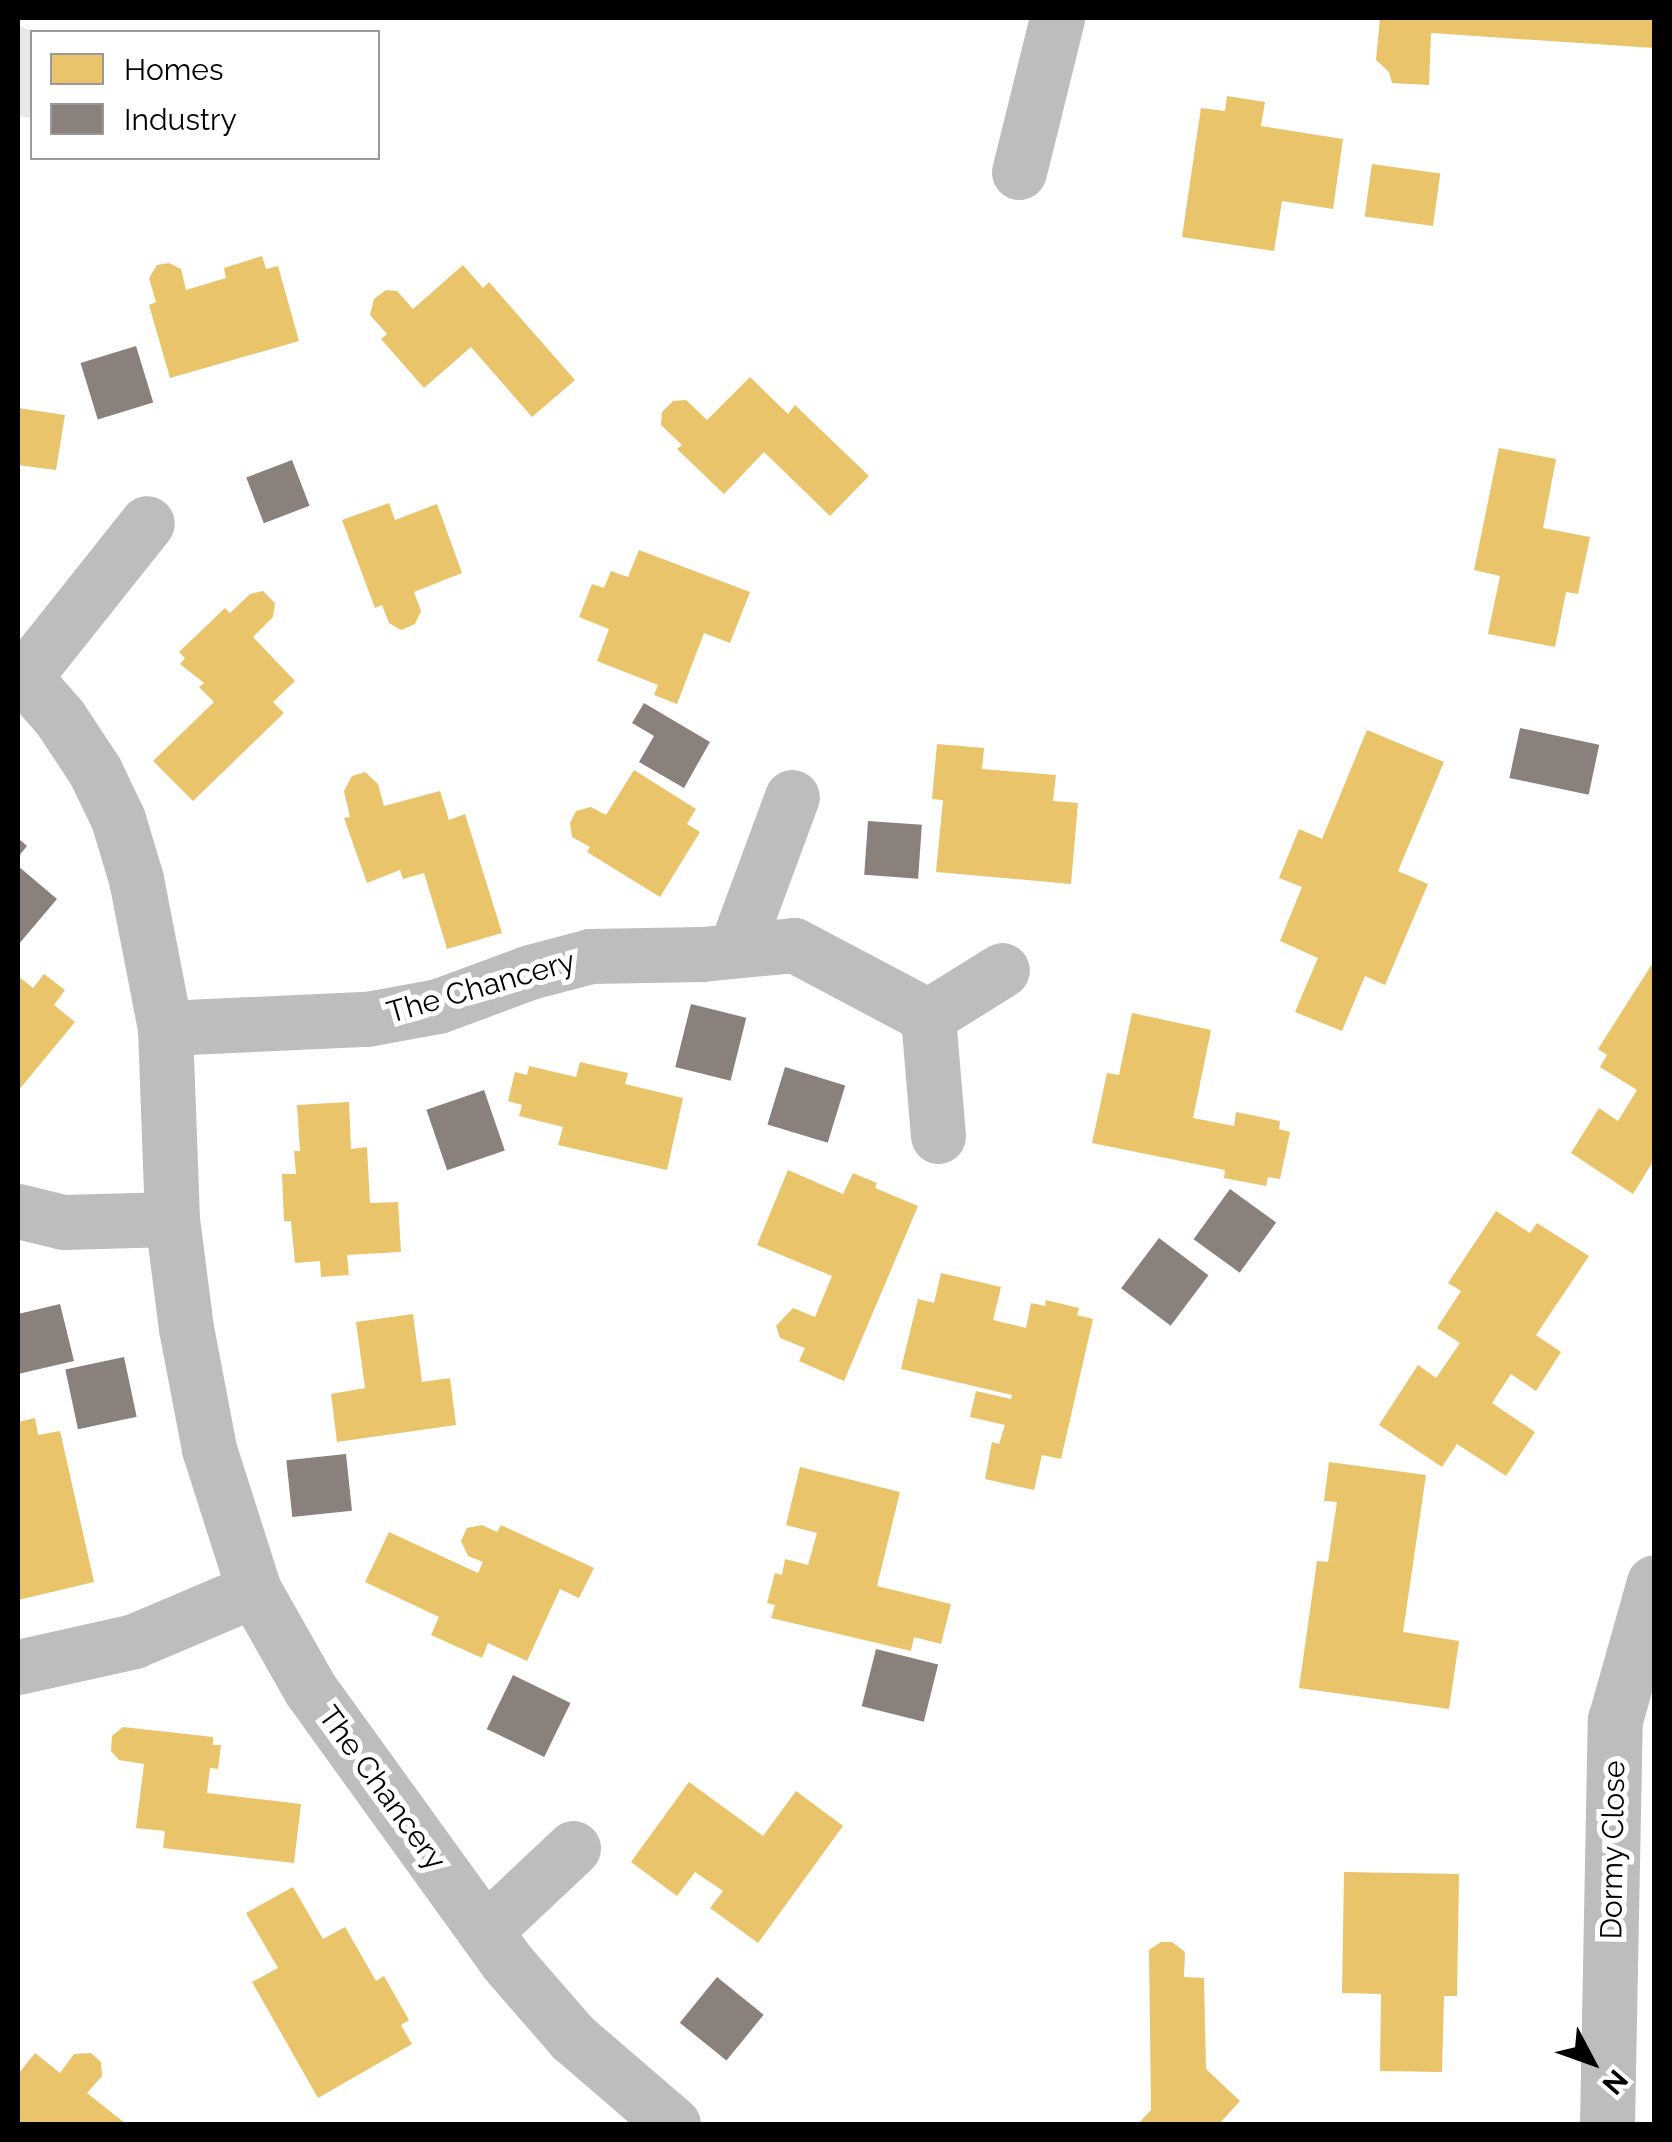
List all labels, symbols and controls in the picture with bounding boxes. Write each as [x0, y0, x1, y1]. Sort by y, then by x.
legend [30, 30, 380, 160]
text: Homes [124, 52, 223, 87]
text: Industry [124, 102, 237, 137]
street label: The Chancery [383, 943, 579, 1031]
street label: The Chancery [311, 1699, 453, 1877]
street label: Dormy Close [1593, 1760, 1633, 1940]
north arrow [1542, 2012, 1642, 2112]
text: N [1596, 2063, 1634, 2101]

